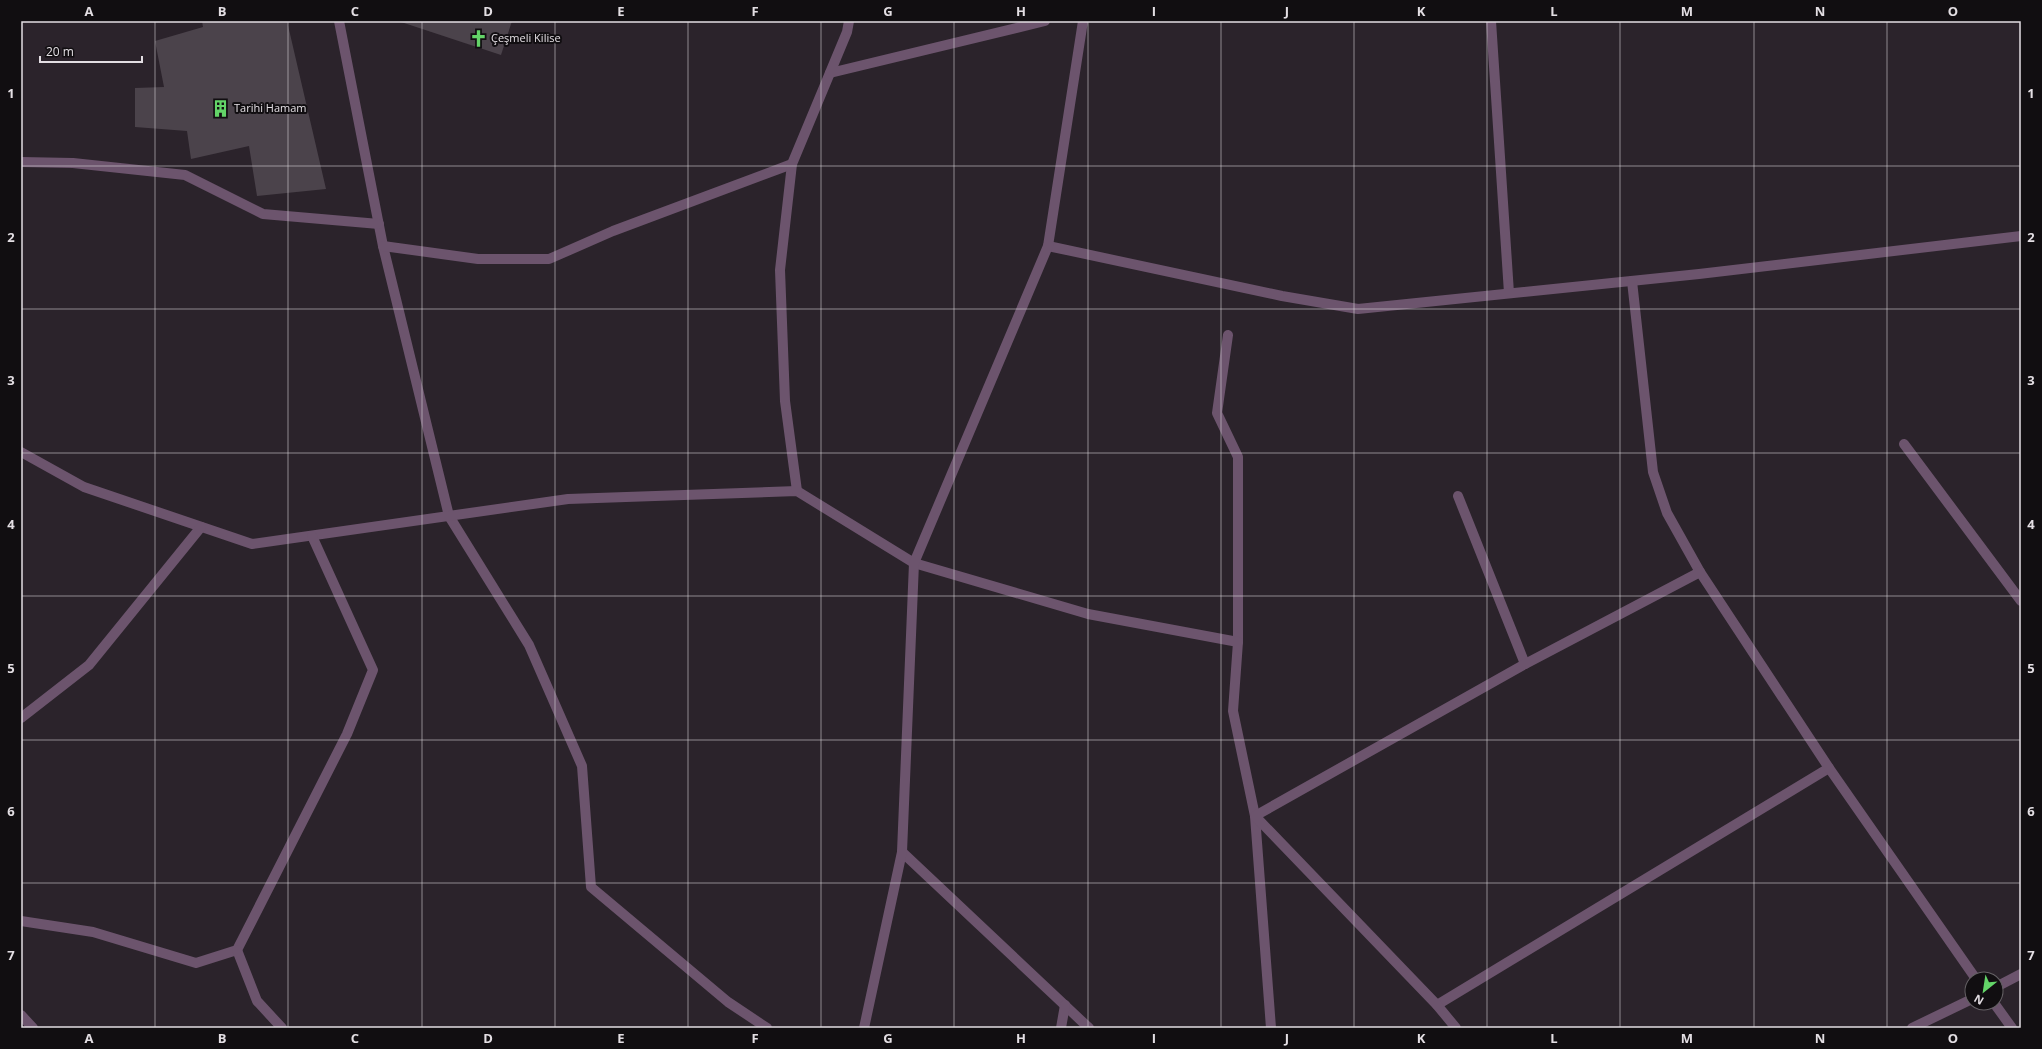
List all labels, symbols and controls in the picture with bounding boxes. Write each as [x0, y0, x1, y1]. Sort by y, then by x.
text: A [85, 2, 94, 20]
text: B [218, 2, 227, 20]
text: C [351, 2, 359, 20]
text: D [483, 2, 493, 20]
text: E [617, 2, 625, 20]
text: F [751, 2, 759, 20]
text: G [883, 2, 893, 20]
text: H [1016, 2, 1026, 20]
text: I [1152, 2, 1156, 20]
text: J [1284, 2, 1289, 20]
text: K [1417, 2, 1426, 20]
text: L [1550, 2, 1558, 20]
text: M [1681, 2, 1693, 20]
text: N [1815, 2, 1825, 20]
text: O [1948, 2, 1958, 20]
church icon: Çeşmeli Kilise [468, 28, 488, 48]
place label: Çeşmeli Kilise [491, 30, 561, 45]
scale bar [40, 38, 142, 64]
text: 20 m [46, 43, 74, 60]
text: 1 [7, 84, 15, 102]
text: 1 [2027, 84, 2035, 102]
building icon: Tarihi Hamam [211, 98, 231, 118]
place label: Tarihi Hamam [234, 100, 307, 115]
text: 2 [7, 228, 15, 246]
text: 2 [2027, 228, 2035, 246]
text: 3 [7, 371, 15, 389]
text: 3 [2027, 371, 2035, 389]
text: 4 [7, 515, 15, 533]
text: 4 [2027, 515, 2035, 533]
text: 5 [7, 659, 15, 677]
text: 5 [2027, 659, 2035, 677]
text: 6 [7, 802, 15, 820]
text: 6 [2027, 802, 2035, 820]
text: 7 [7, 946, 15, 964]
text: 7 [2027, 946, 2035, 964]
north arrow [1964, 971, 2004, 1011]
text: N [1971, 991, 1986, 1009]
text: A [85, 1029, 94, 1047]
text: B [218, 1029, 227, 1047]
text: C [351, 1029, 359, 1047]
text: D [483, 1029, 493, 1047]
text: E [617, 1029, 625, 1047]
text: F [751, 1029, 759, 1047]
text: G [883, 1029, 893, 1047]
text: H [1016, 1029, 1026, 1047]
text: I [1152, 1029, 1156, 1047]
text: J [1284, 1029, 1289, 1047]
text: K [1417, 1029, 1426, 1047]
text: L [1550, 1029, 1558, 1047]
text: M [1681, 1029, 1693, 1047]
text: N [1815, 1029, 1825, 1047]
text: O [1948, 1029, 1958, 1047]

